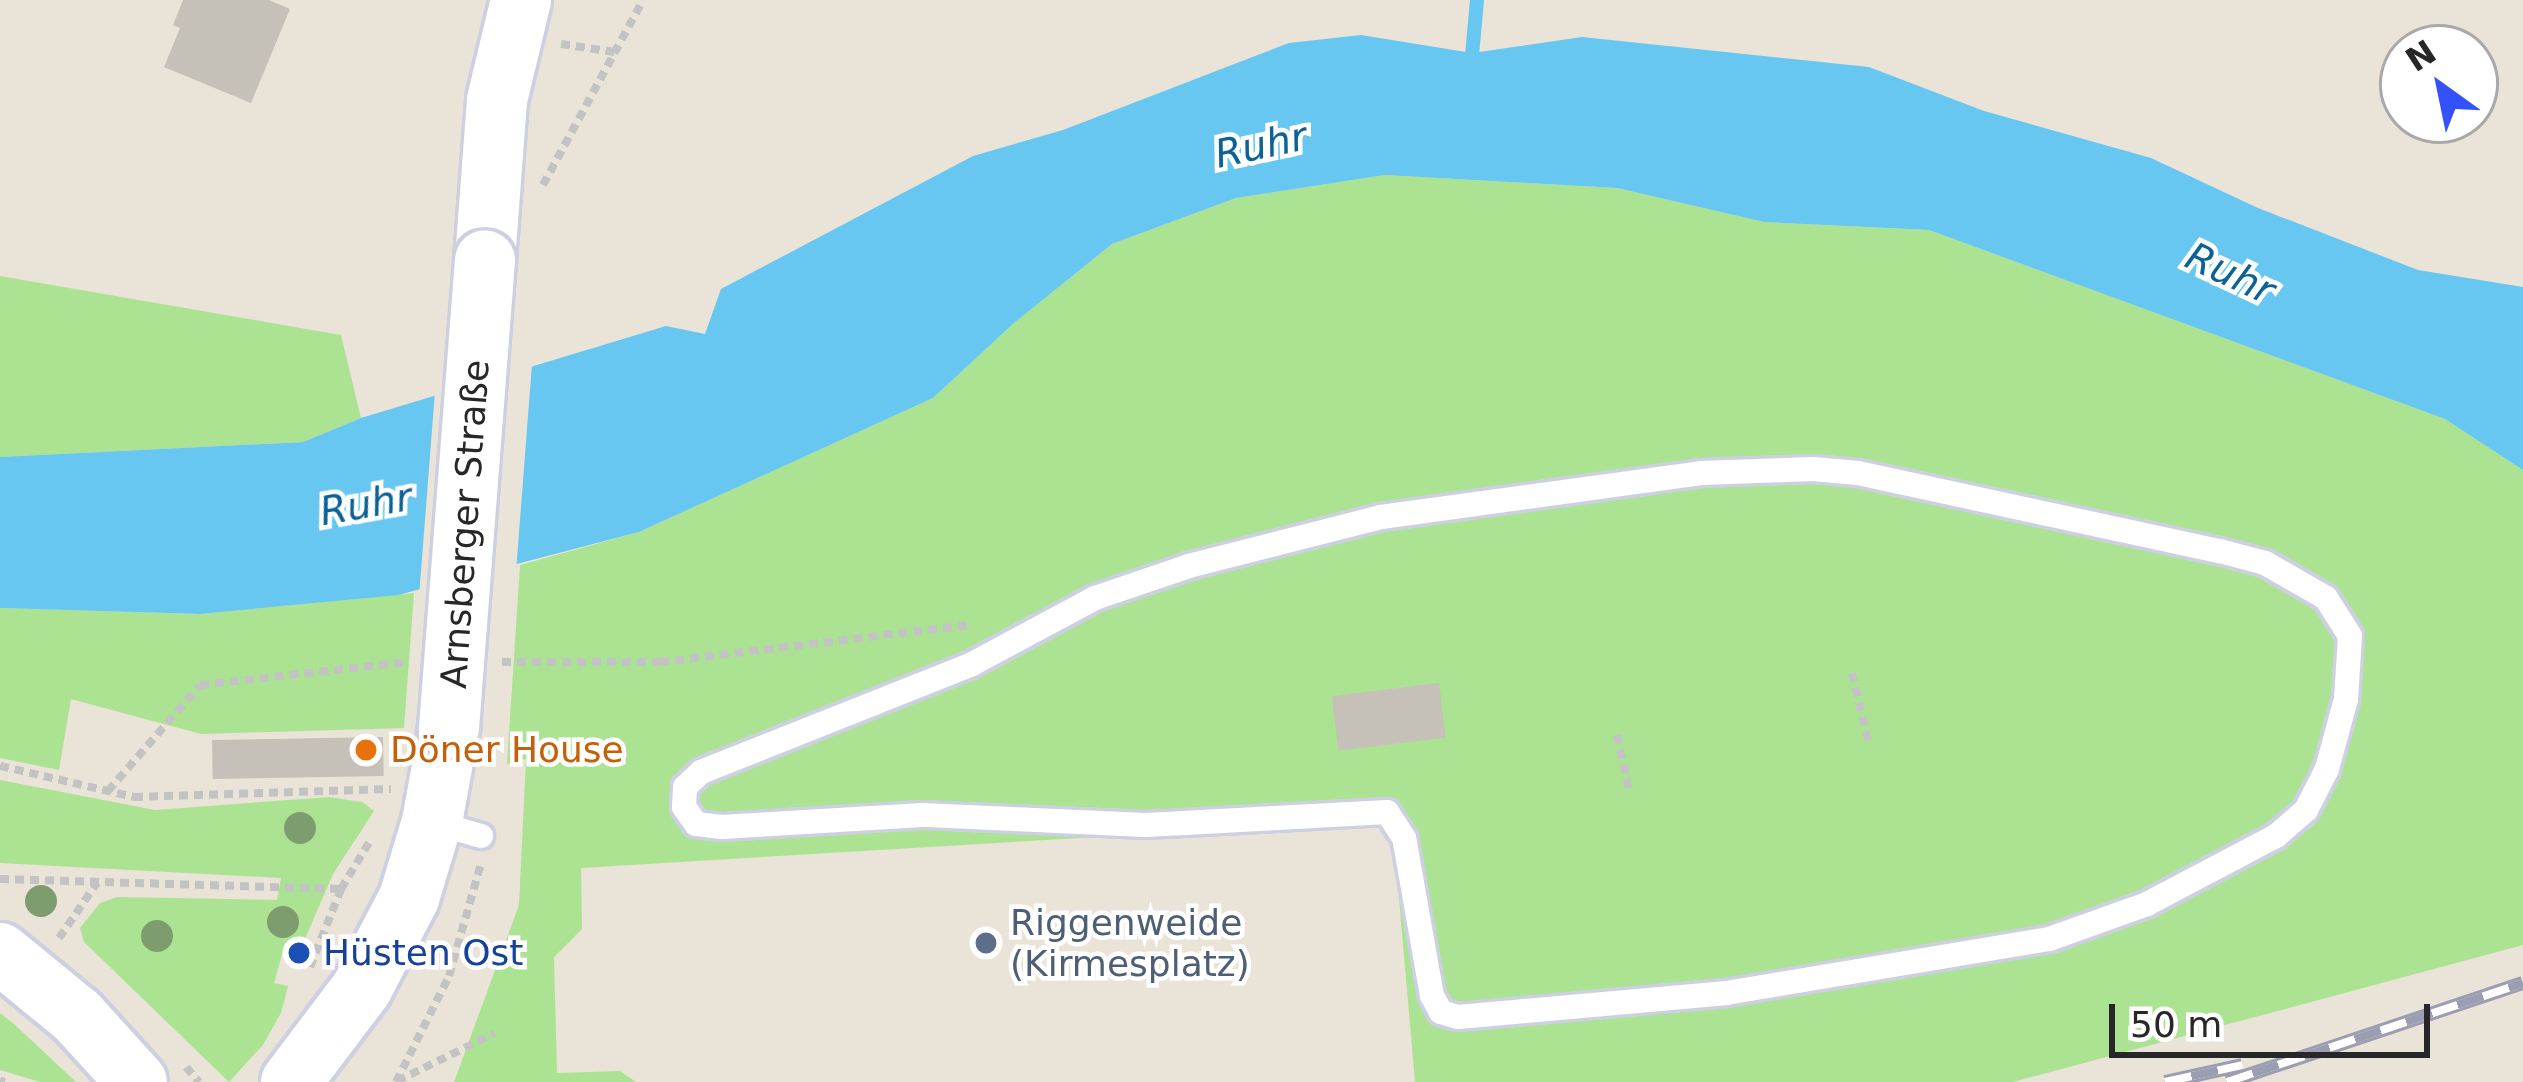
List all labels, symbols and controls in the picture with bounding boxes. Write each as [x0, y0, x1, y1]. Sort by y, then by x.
north arrow [2379, 24, 2499, 144]
text: N [2399, 32, 2443, 80]
water label: Ruhr [1211, 113, 1311, 179]
water label: Ruhr [2178, 233, 2282, 315]
street label: Arnsberger Straße [432, 358, 498, 690]
water label: Ruhr [316, 474, 416, 536]
place label: Döner House [390, 728, 624, 772]
marker: Döner House [353, 737, 379, 763]
place label: Riggenweide (Kirmesplatz) [1010, 900, 1250, 985]
marker: Riggenweide (Kirmesplatz) [973, 930, 999, 956]
place label: Hüsten Ost [323, 931, 523, 975]
marker: Hüsten Ost [286, 940, 312, 966]
scale bar [2115, 980, 2436, 1054]
text: 50 m [2130, 1004, 2222, 1045]

